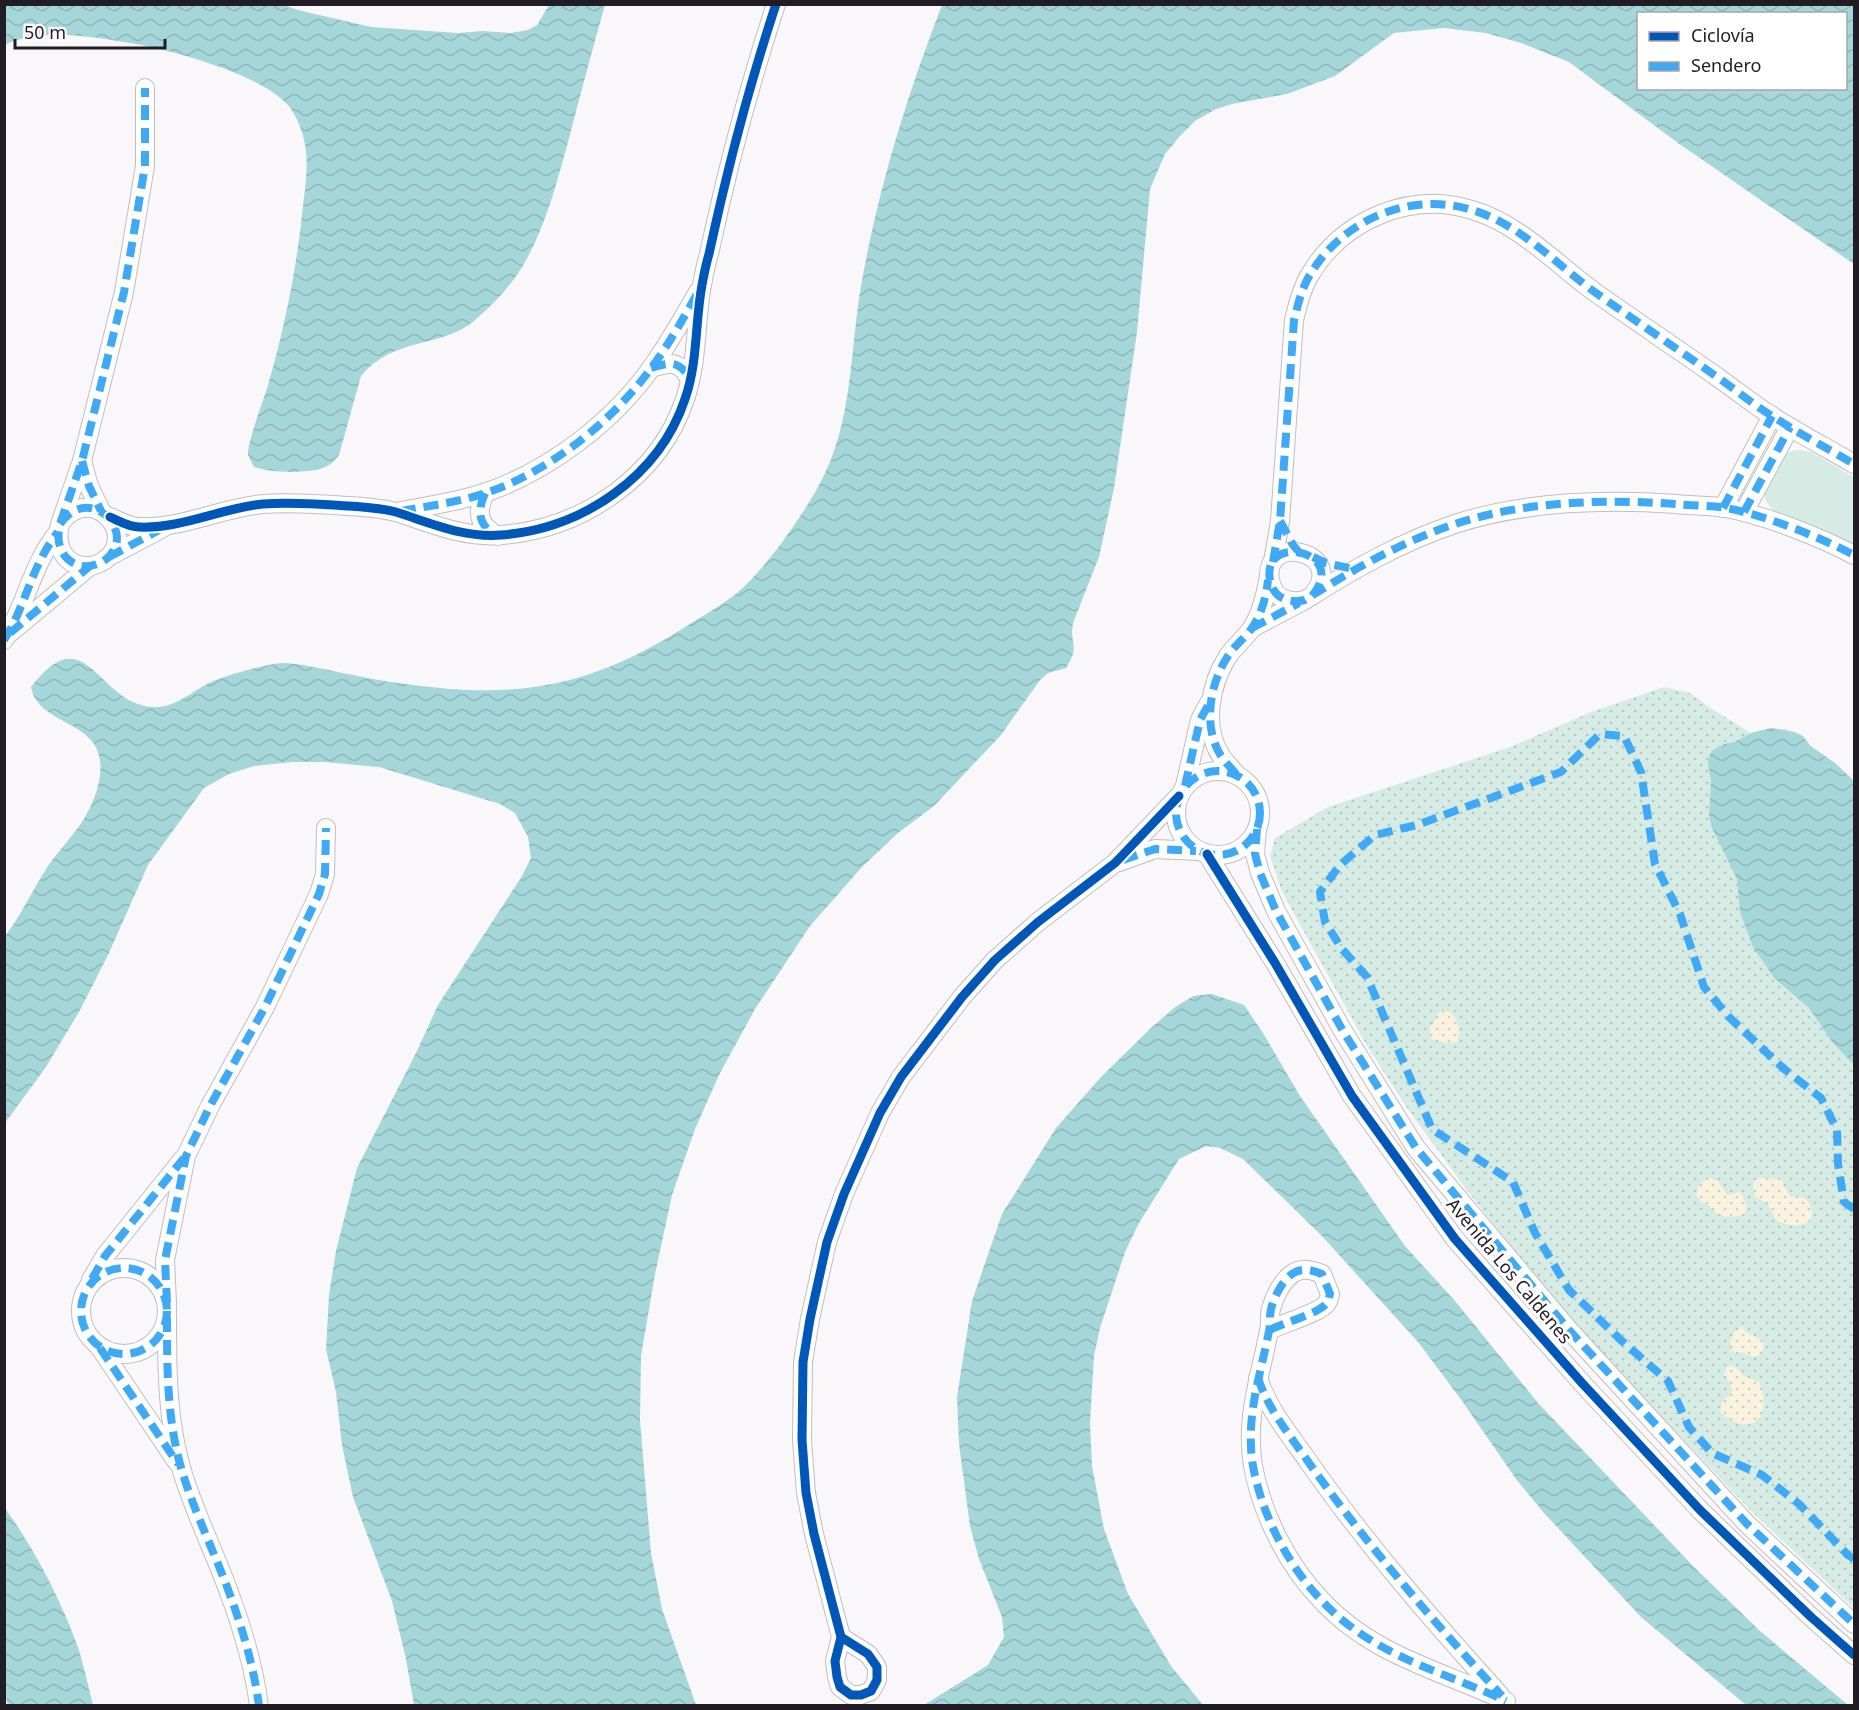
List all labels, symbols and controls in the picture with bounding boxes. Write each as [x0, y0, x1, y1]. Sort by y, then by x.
scale bar [15, 12, 165, 50]
legend [1637, 12, 1847, 90]
text: 50 m [24, 20, 66, 44]
text: Ciclovía [1691, 23, 1755, 47]
text: Sendero [1691, 53, 1761, 77]
street label: Avenida Los Caldenes [1442, 1192, 1578, 1348]

